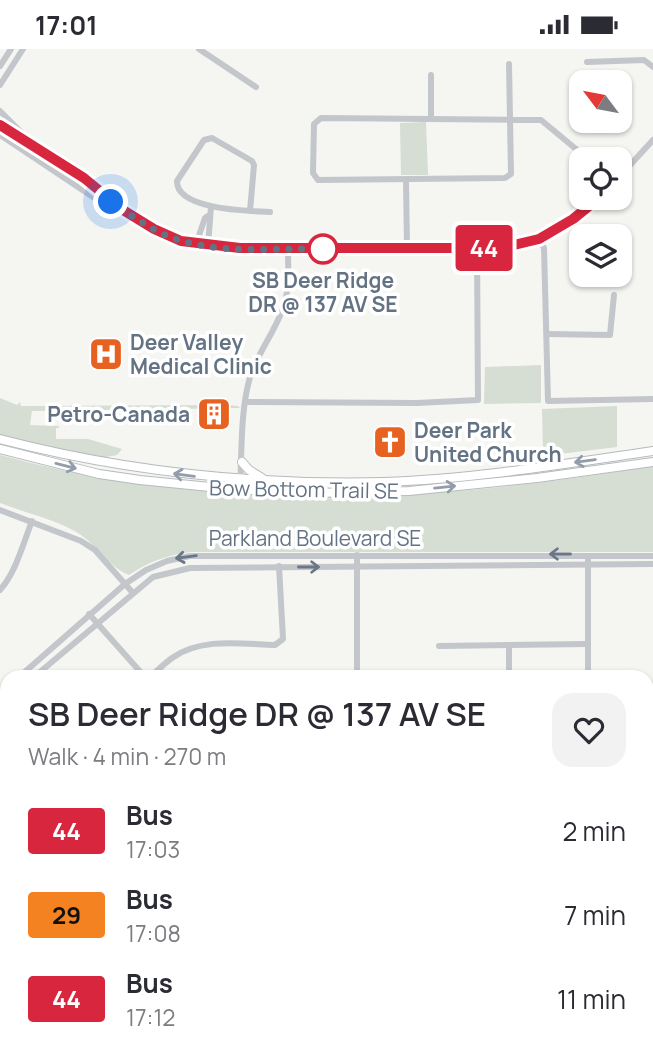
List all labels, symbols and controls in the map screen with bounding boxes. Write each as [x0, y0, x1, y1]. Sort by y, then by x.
text: 17:01 [35, 7, 98, 43]
north arrow [569, 70, 632, 133]
map controls [569, 70, 632, 287]
button: locate [569, 147, 632, 210]
your location [93, 184, 128, 219]
button: layers [569, 224, 632, 287]
line badge: 44 [452, 225, 516, 271]
text: 44 [470, 231, 498, 264]
marker: SB Deer Ridge DR @ 137 AV SE [308, 234, 338, 264]
place label: SB Deer Ridge DR @ 137 AV SE [248, 266, 398, 318]
place label: Deer Valley Medical Clinic [130, 328, 272, 380]
hospital icon: Deer Valley Medical Clinic [87, 335, 125, 373]
building icon: Petro-Canada [195, 395, 233, 433]
place label: Petro-Canada [47, 400, 190, 428]
place label: Deer Park United Church [414, 416, 562, 468]
church icon: Deer Park United Church [371, 423, 409, 461]
one-way arrow [575, 455, 597, 468]
one-way arrow [54, 460, 77, 473]
one-way arrow [173, 468, 195, 481]
street label: Bow Bottom Trail SE [209, 473, 399, 505]
one-way arrow [433, 481, 456, 494]
street label: Parkland Boulevard SE [209, 524, 421, 552]
one-way arrow [549, 547, 572, 561]
one-way arrow [175, 551, 198, 564]
one-way arrow [297, 560, 320, 574]
text: SB Deer Ridge DR @ 137 AV SE [28, 691, 486, 736]
button: heart [552, 693, 626, 767]
text: Walk · 4 min · 270 m [28, 740, 226, 772]
text: Bus [126, 797, 173, 833]
text: 2 min [562, 813, 626, 849]
text: 44 [52, 814, 81, 847]
text: 17:03 [126, 833, 180, 865]
text: Bus [126, 881, 173, 917]
text: 7 min [564, 897, 626, 933]
text: 29 [52, 898, 81, 931]
text: 17:08 [126, 917, 181, 949]
text: Bus [126, 965, 173, 1001]
text: 11 min [557, 981, 626, 1017]
text: 44 [52, 982, 81, 1015]
text: 17:12 [126, 1001, 175, 1033]

